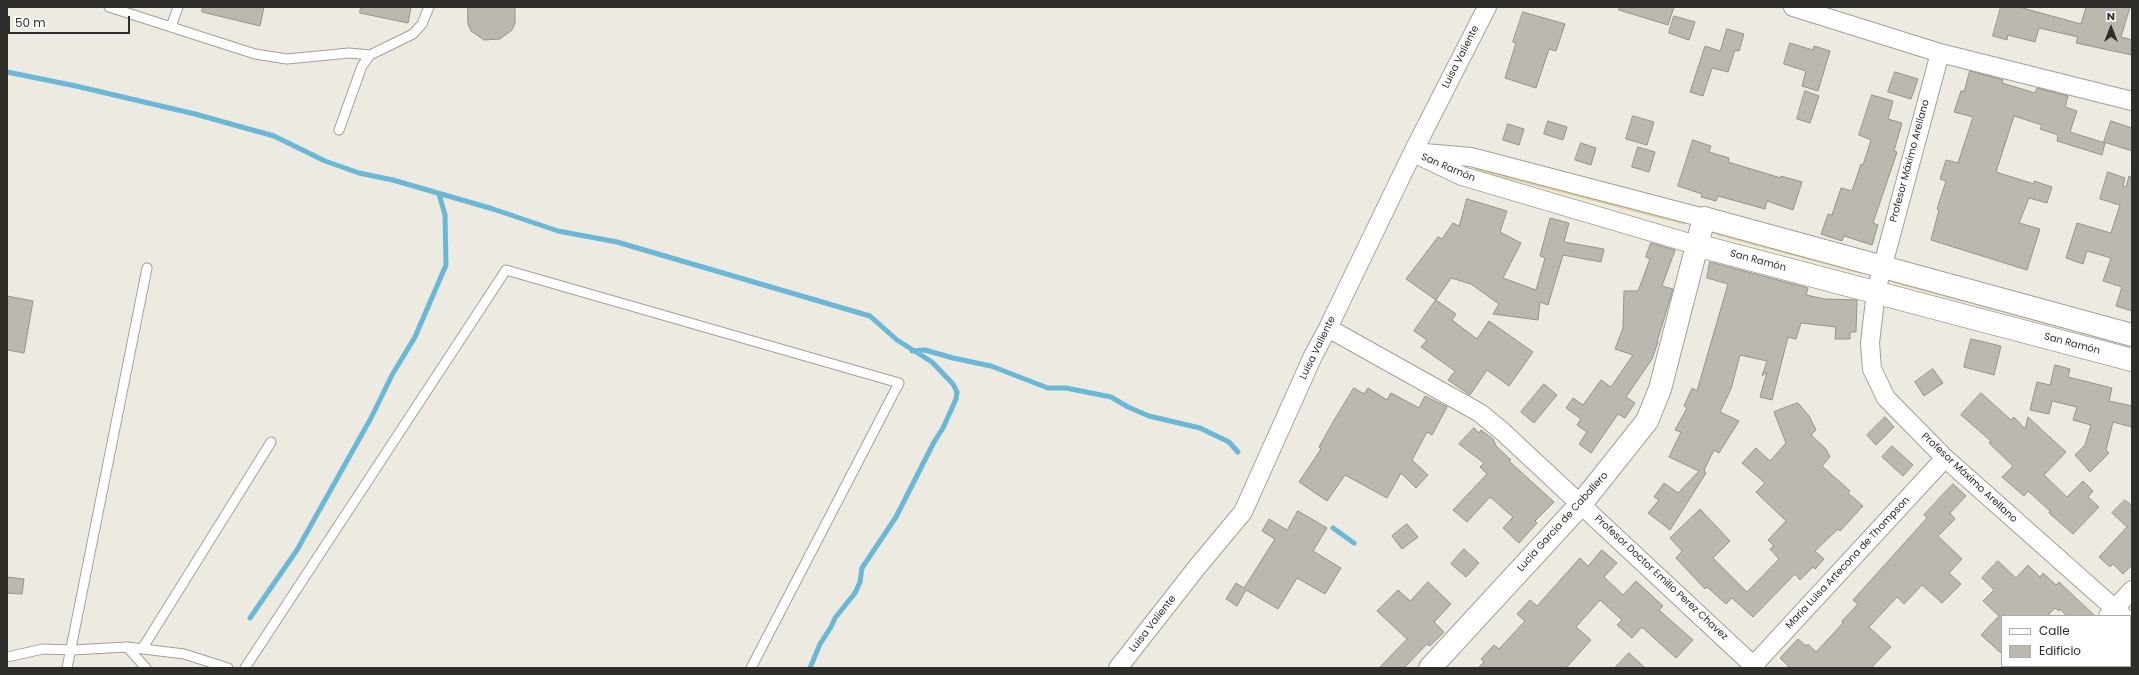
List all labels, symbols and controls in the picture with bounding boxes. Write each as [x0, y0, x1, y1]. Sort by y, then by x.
scale bar [10, 8, 132, 34]
north arrow [2091, 8, 2131, 48]
text: N [2107, 8, 2115, 24]
text: 50 m [15, 14, 46, 31]
street label: Luisa Valiente [1440, 24, 1482, 90]
street label: Profesor Máximo Arellano [1888, 98, 1932, 224]
street label: San Ramón [1419, 151, 1477, 185]
street label: San Ramón [1729, 248, 1787, 274]
street label: Luisa Valiente [1298, 314, 1338, 382]
street label: San Ramón [2043, 331, 2101, 357]
street label: Profesor Máximo Arellano [1919, 430, 2019, 526]
street label: Lucia Garcia de Caballero [1515, 470, 1611, 574]
street label: Maria Luisa Artecona de Thompson [1783, 494, 1913, 632]
street label: Profesor Doctor Emilio Perez Chavez [1592, 513, 1730, 643]
street label: Luisa Valiente [1127, 593, 1179, 655]
legend [2001, 615, 2131, 667]
text: Calle [2039, 622, 2070, 639]
text: Edificio [2039, 642, 2081, 659]

